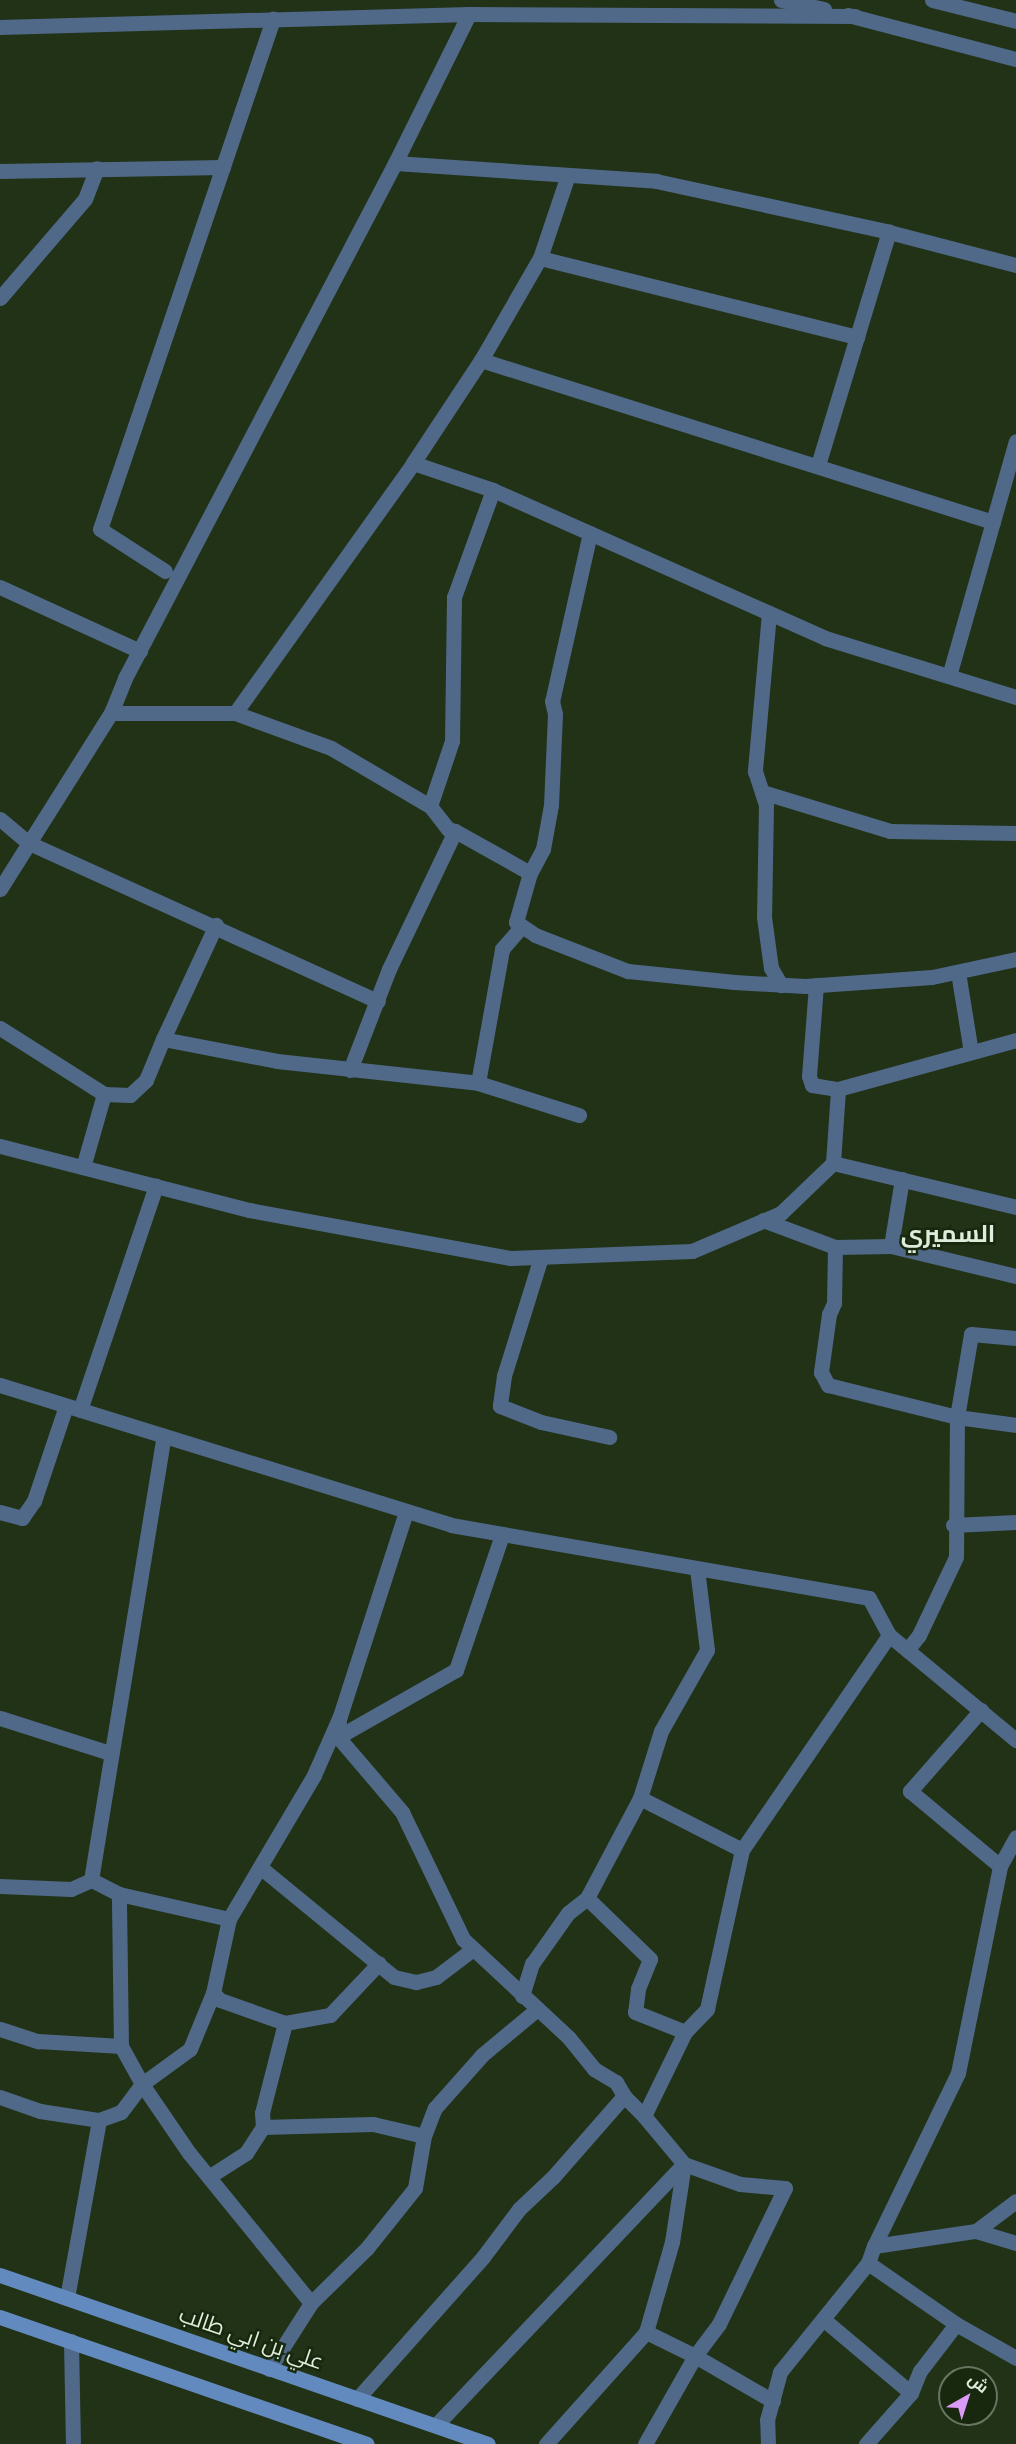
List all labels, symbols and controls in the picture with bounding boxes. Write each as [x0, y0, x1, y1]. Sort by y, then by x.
district label: السميري [901, 1221, 995, 1249]
street label: علي بن ابي طالب [175, 2302, 327, 2376]
north arrow [938, 2366, 998, 2426]
text: ش [964, 2369, 992, 2397]

